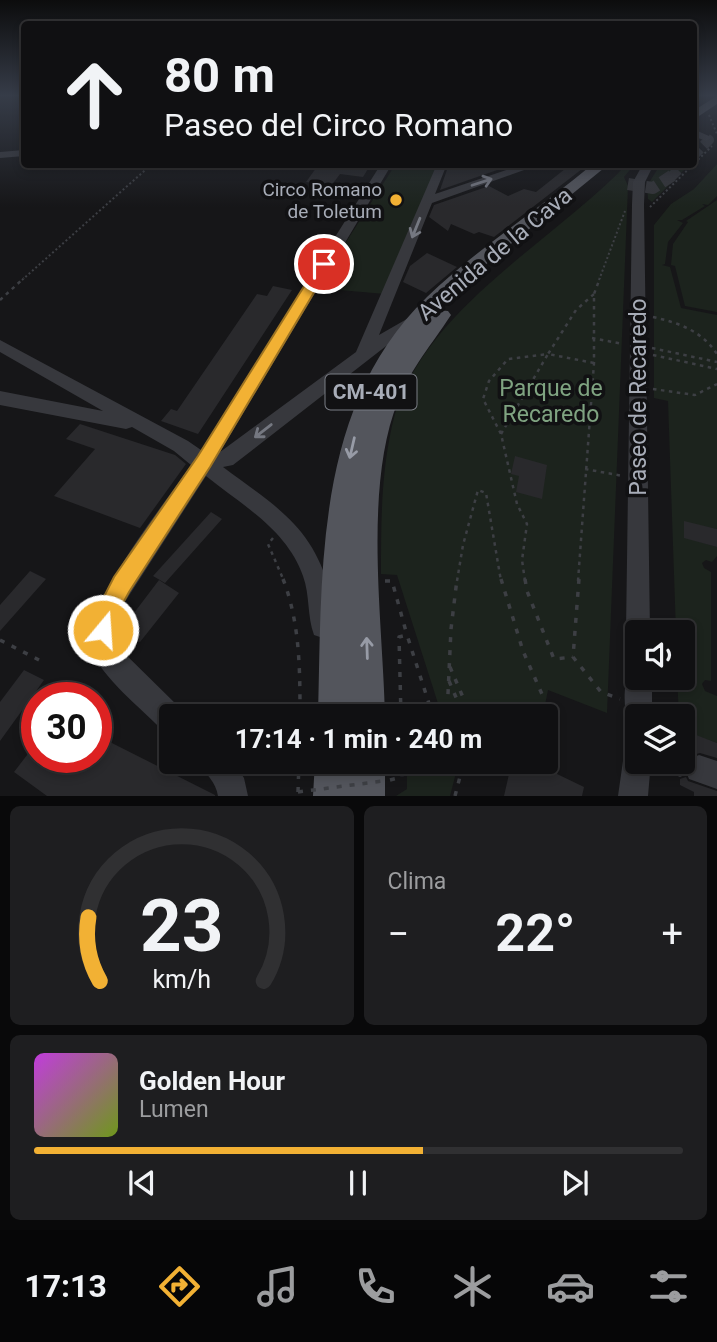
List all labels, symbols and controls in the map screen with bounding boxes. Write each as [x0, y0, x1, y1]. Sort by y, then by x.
text: 80 m [164, 47, 275, 104]
icon: ahead [49, 49, 140, 140]
text: Paseo del Circo Romano [164, 106, 513, 144]
one-way arrow [470, 175, 492, 187]
place label: Circo Romano de Toletum [262, 178, 382, 223]
street label: Avenida de la Cava [413, 182, 577, 326]
marker: Circo Romano de Toletum [388, 192, 404, 208]
one-way arrow [409, 216, 422, 238]
pin [294, 234, 354, 294]
icon: arrive [305, 245, 343, 283]
street label: Paseo de Recaredo [625, 298, 652, 496]
road number: CM-401 [326, 374, 416, 410]
park label: Parque de Recaredo [499, 375, 603, 428]
one-way arrow [254, 424, 273, 438]
one-way arrow [345, 436, 359, 459]
position arrow [66, 593, 140, 667]
map controls [625, 620, 695, 774]
button: sound [625, 620, 695, 690]
one-way arrow [361, 636, 374, 659]
speed limit sign: 30 [21, 682, 112, 773]
button: layers [625, 704, 695, 774]
text: 17:14 · 1 min · 240 m [235, 724, 482, 754]
text: Clima [388, 868, 446, 895]
text: 23 [140, 884, 224, 970]
text: 22° [495, 903, 575, 964]
text: − [388, 912, 409, 956]
text: + [661, 912, 683, 956]
text: km/h [152, 965, 211, 994]
text: Golden Hour [139, 1066, 285, 1096]
text: Lumen [139, 1096, 209, 1123]
icon: previous [123, 1164, 161, 1202]
icon: pause [339, 1164, 377, 1202]
icon: next [556, 1164, 594, 1202]
icon: directions [155, 1262, 204, 1311]
icon: music [253, 1262, 302, 1311]
icon: phone [351, 1262, 400, 1311]
icon: climate [448, 1262, 497, 1311]
icon: car [546, 1262, 595, 1311]
icon: filters [644, 1262, 693, 1311]
text: 17:13 [24, 1267, 107, 1305]

